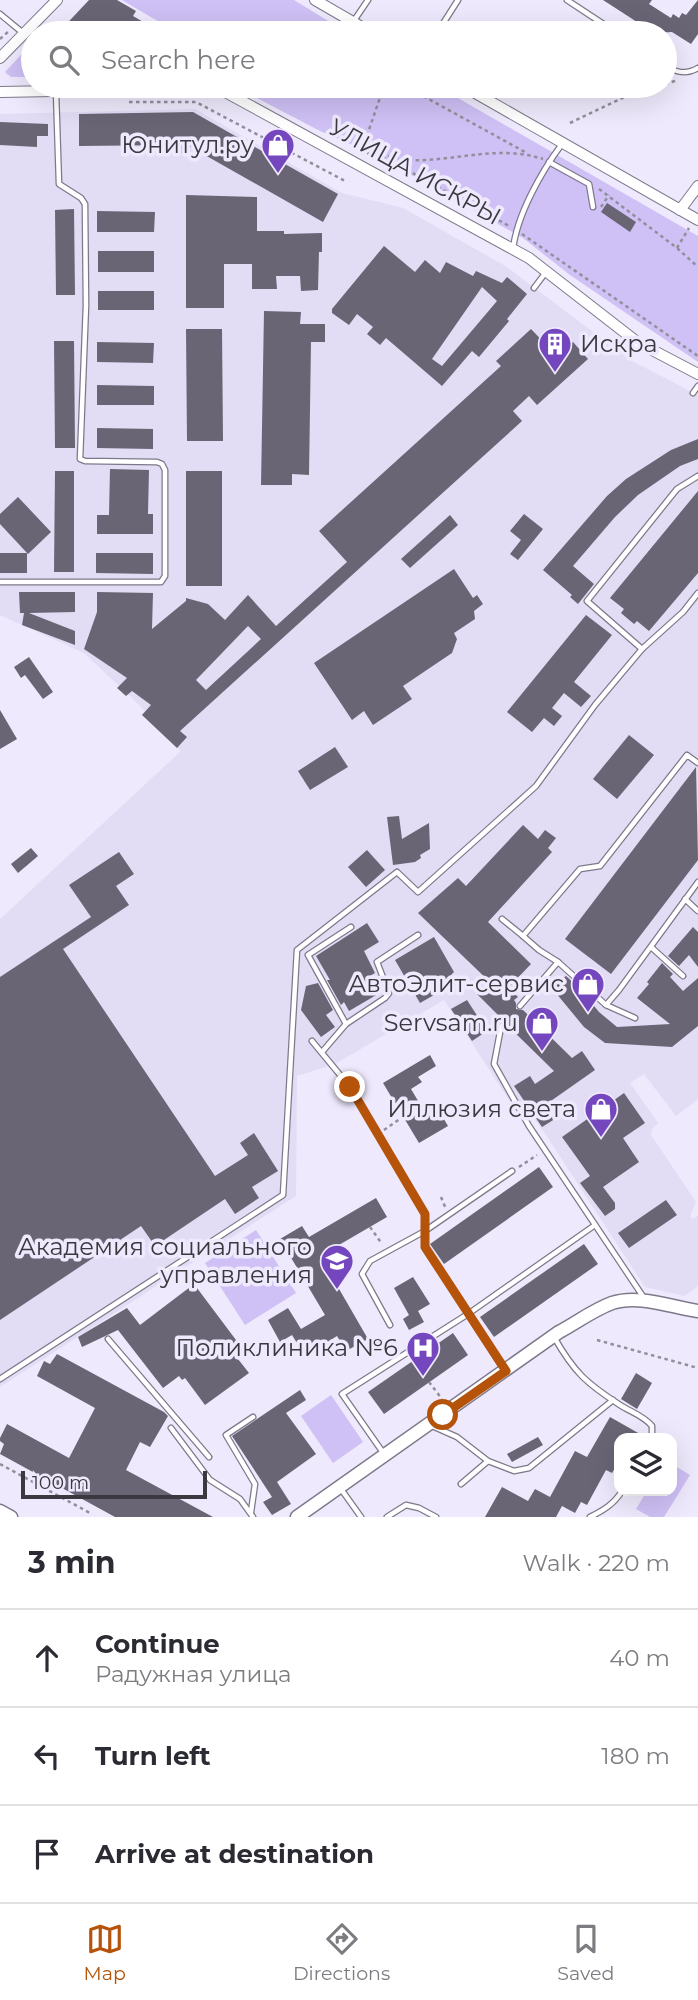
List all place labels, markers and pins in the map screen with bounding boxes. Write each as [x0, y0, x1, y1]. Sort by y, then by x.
shop icon: Юнитул.ру [259, 126, 297, 175]
place label: Юнитул.ру [121, 130, 255, 159]
building icon: Искра [536, 325, 574, 374]
place label: Искра [580, 329, 658, 358]
shop icon: АвтоЭлит-сервис [569, 965, 607, 1014]
place label: АвтоЭлит-сервис [348, 969, 564, 998]
shop icon: Servsam.ru [523, 1004, 561, 1053]
place label: Servsam.ru [384, 1008, 518, 1037]
shop icon: Иллюзия света [582, 1090, 620, 1139]
place label: Иллюзия света [387, 1094, 576, 1123]
place label: Академия социального управления [18, 1232, 312, 1289]
school or university icon: Академия социального управления [318, 1242, 356, 1291]
hospital icon: Поликлиника №6 [404, 1329, 442, 1378]
place label: Поликлиника №6 [175, 1333, 398, 1362]

